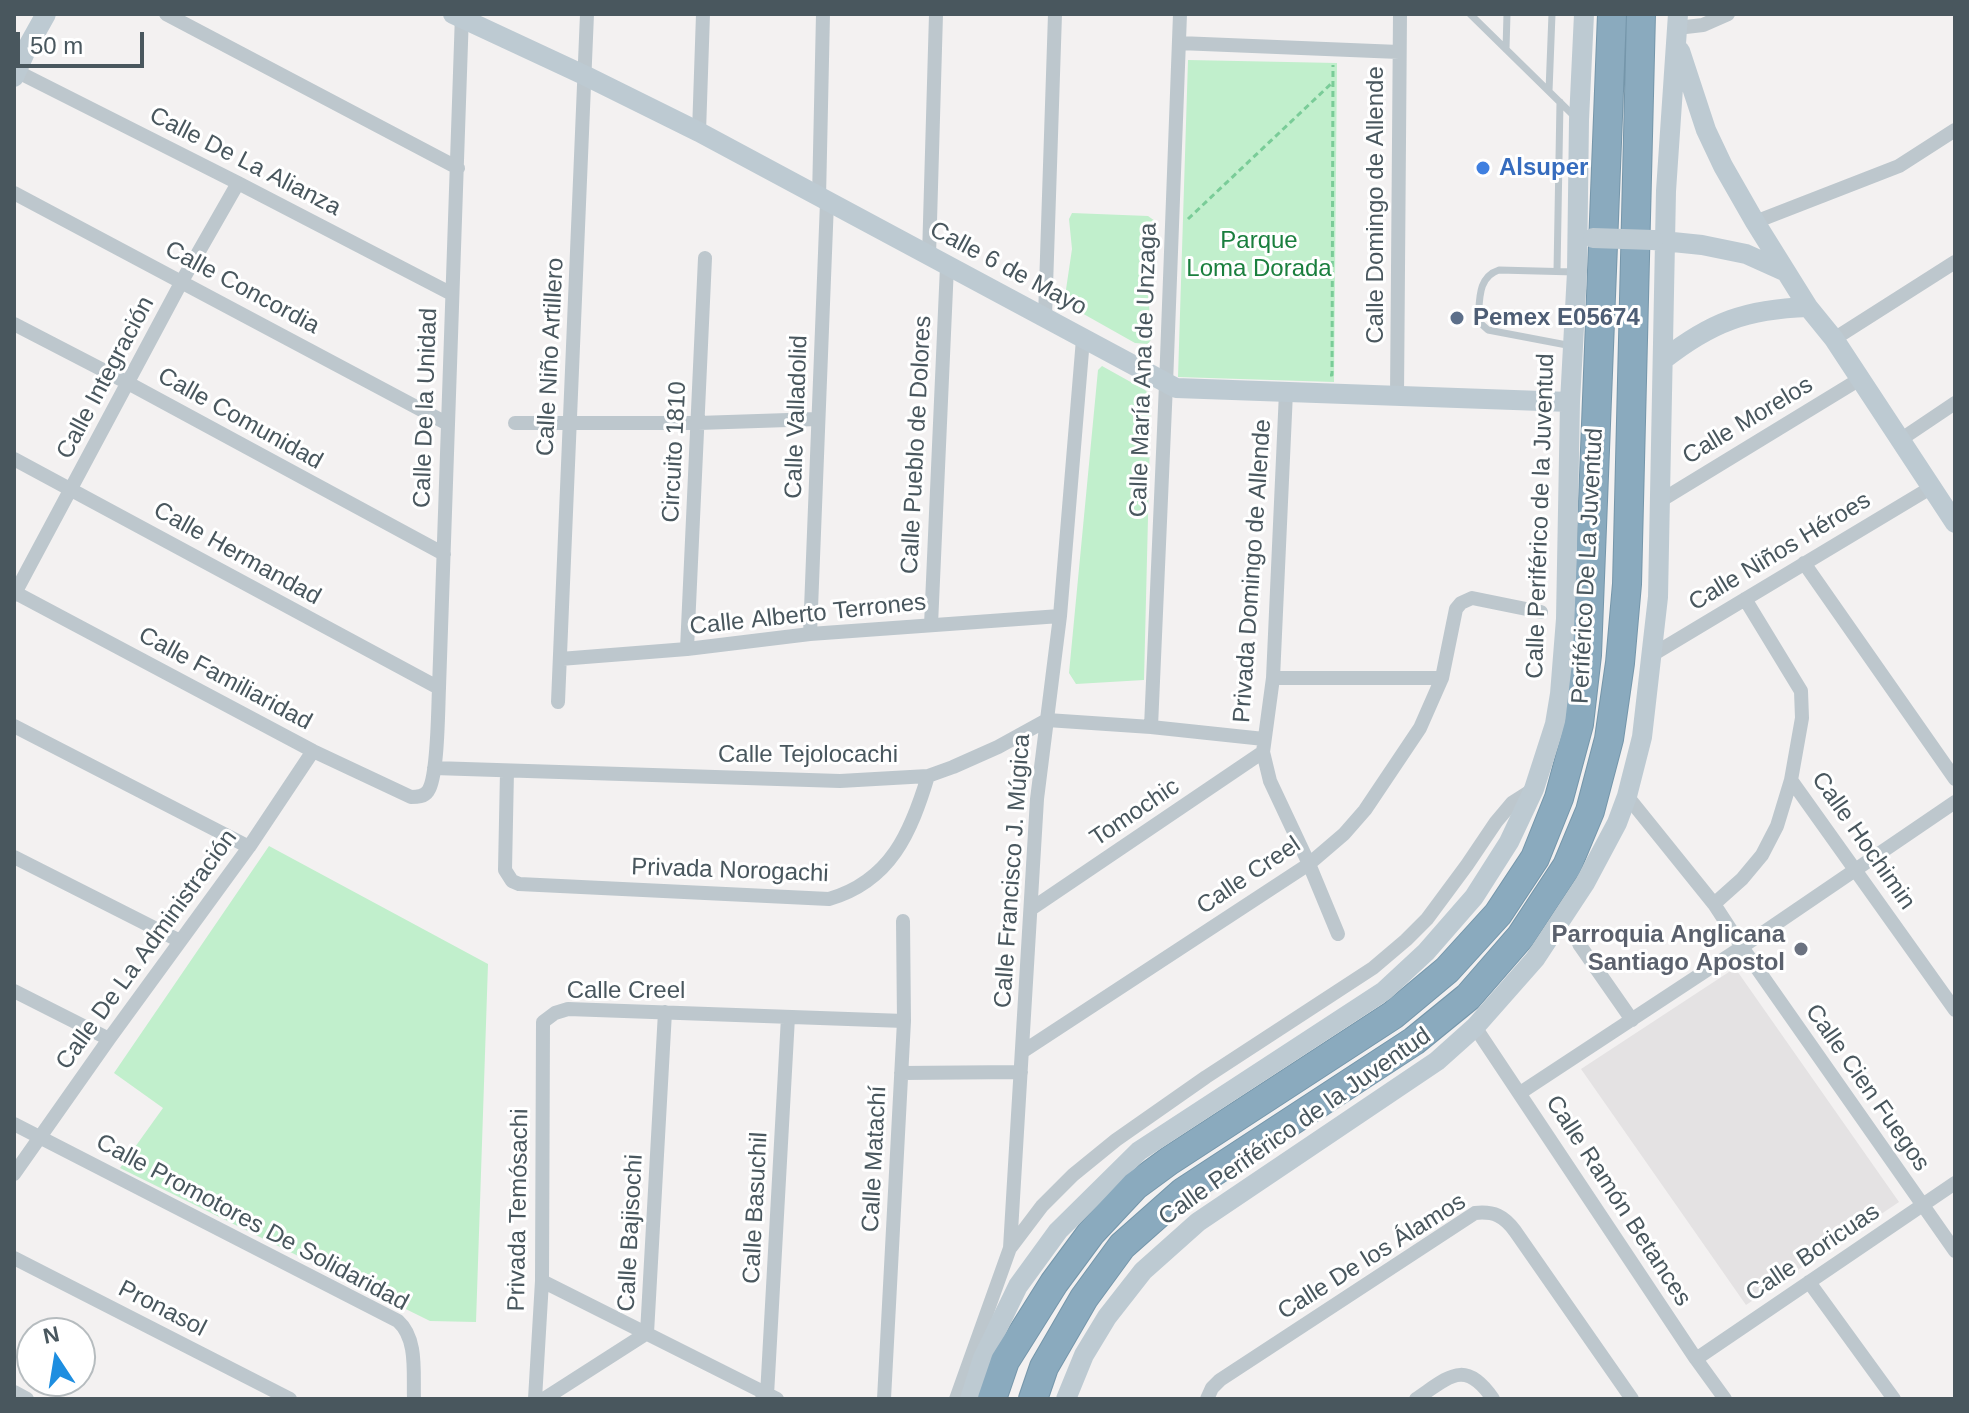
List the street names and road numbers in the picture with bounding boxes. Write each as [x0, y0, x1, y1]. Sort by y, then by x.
street label: Calle Domingo de Allende [1362, 66, 1390, 344]
street label: Calle De La Alianza [145, 101, 345, 223]
street label: Calle 6 de Mayo [925, 216, 1091, 322]
street label: Calle María Ana de Unzaga [1124, 222, 1164, 518]
street label: Calle Concordia [160, 235, 324, 341]
street label: Calle Niño Artillero [531, 257, 571, 457]
street label: Calle Integración [51, 292, 161, 464]
street label: Calle De la Unidad [408, 308, 444, 508]
street label: Calle Pueblo de Dolores [896, 315, 938, 575]
street label: Calle Valladolid [780, 335, 814, 499]
street label: Calle Periférico de la Juventud [1521, 353, 1561, 679]
street label: Calle Comunidad [153, 362, 327, 476]
street label: Calle Morelos [1678, 371, 1818, 471]
street label: Circuito 1810 [657, 381, 693, 523]
street label: Privada Domingo de Allende [1228, 418, 1278, 724]
street label: Periférico De La Juventud [1566, 427, 1610, 705]
street label: Calle Niños Héroes [1684, 486, 1876, 618]
street label: Calle Hermandad [148, 496, 326, 612]
street label: Calle Alberto Terrones [688, 588, 928, 642]
street label: Calle Familiaridad [133, 621, 317, 737]
street label: Calle Francisco J. Múgica [989, 733, 1037, 1009]
street label: Calle Tejolocachi [718, 741, 898, 769]
street label: Calle Hochimin [1805, 767, 1921, 915]
street label: Tomochic [1085, 773, 1185, 853]
street label: Calle De La Administración [50, 824, 244, 1076]
street label: Calle Creel [1192, 831, 1306, 921]
street label: Privada Norogachi [631, 853, 829, 889]
street label: Calle Creel [567, 977, 685, 1005]
street label: Calle Cien Fuegos [1799, 999, 1935, 1177]
street label: Calle Periférico de la Juventud [1153, 1022, 1437, 1232]
street label: Calle Matachí [857, 1085, 893, 1233]
street label: Calle Ramón Betances [1539, 1090, 1697, 1312]
street label: Privada Temósachi [503, 1108, 535, 1312]
street label: Calle Promotores De Solidaridad [91, 1128, 413, 1318]
street label: Calle Basuchil [738, 1131, 774, 1285]
street label: Calle Bajisochi [613, 1154, 649, 1312]
street label: Calle De los Álamos [1273, 1188, 1471, 1326]
street label: Calle Boricuas [1741, 1198, 1885, 1308]
street label: Pronasol [113, 1275, 211, 1343]

